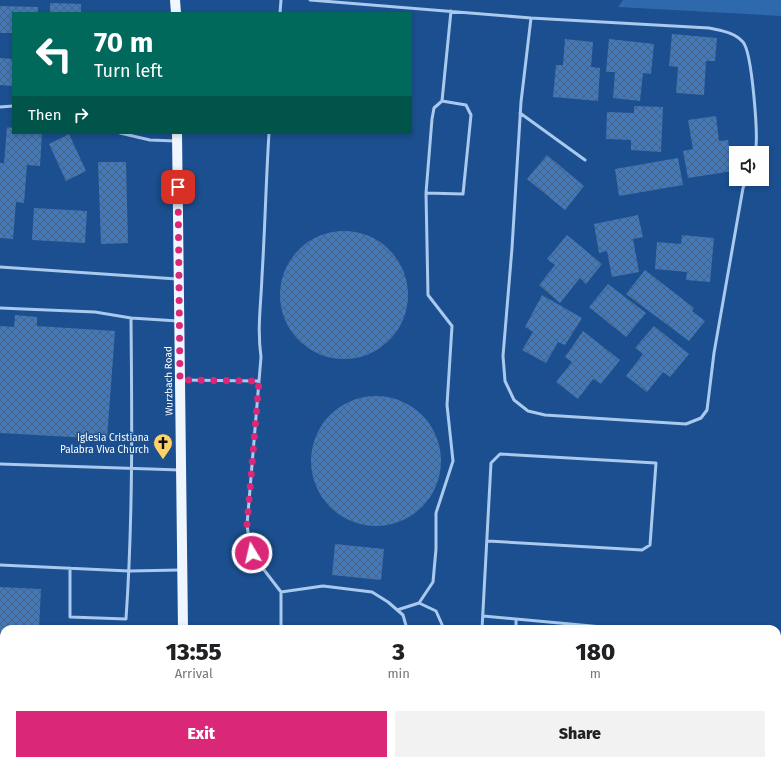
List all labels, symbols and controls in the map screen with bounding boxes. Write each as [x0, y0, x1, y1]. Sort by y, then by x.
text: 70 m [94, 26, 153, 59]
icon: left [28, 28, 80, 80]
text: Turn left [94, 60, 163, 82]
icon: right [70, 104, 92, 126]
text: Then [28, 106, 62, 124]
map controls [729, 146, 769, 186]
button: sound [729, 146, 769, 186]
pin [161, 170, 195, 204]
icon: arrive [167, 176, 189, 198]
street label: Wurzbach Road [162, 346, 176, 416]
place label: Iglesia Cristiana Palabra Viva Church [60, 432, 149, 456]
church icon: Iglesia Cristiana Palabra Viva Church [152, 432, 174, 460]
position arrow [231, 532, 273, 574]
text: 13:55 [166, 638, 222, 666]
text: 3 [392, 638, 405, 666]
text: 180 [576, 638, 615, 666]
text: Arrival [175, 666, 213, 681]
text: min [387, 666, 410, 681]
text: m [590, 666, 601, 681]
button: Exit [16, 711, 387, 757]
button: Share [395, 711, 765, 757]

